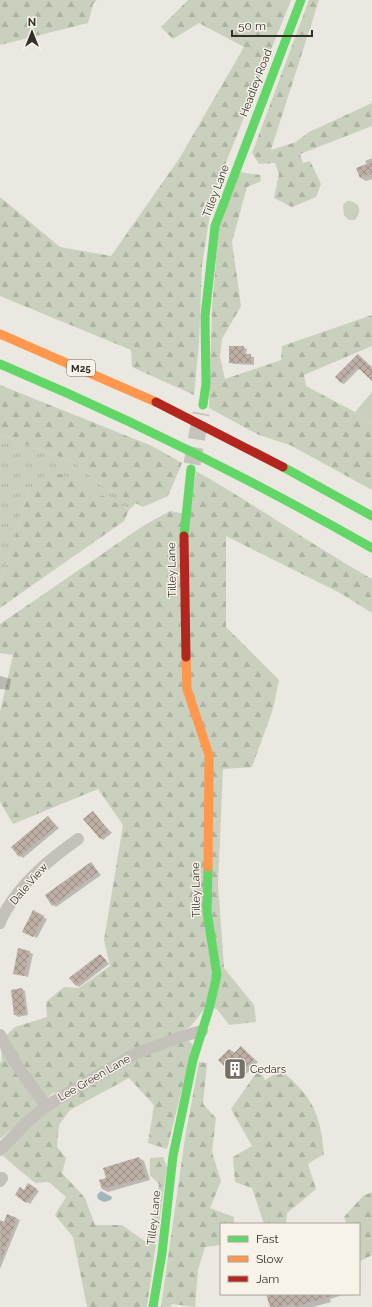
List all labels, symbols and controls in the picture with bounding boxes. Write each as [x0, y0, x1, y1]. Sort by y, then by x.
north arrow [12, 12, 52, 52]
scale bar [232, 12, 312, 38]
text: N [28, 16, 36, 29]
text: 50 m [238, 19, 266, 33]
street label: Headley Road [237, 47, 275, 119]
street label: Tilley Lane [200, 162, 232, 219]
road number: M25 [67, 360, 95, 376]
street label: Tilley Lane [165, 542, 179, 598]
street label: Dale View [7, 861, 51, 907]
street label: Tilley Lane [189, 862, 203, 918]
street label: Lee Green Lane [56, 1052, 133, 1104]
building icon: Cedars [222, 1056, 248, 1082]
place label: Cedars [250, 1063, 286, 1076]
street label: Tilley Lane [145, 1189, 163, 1246]
legend [220, 1223, 360, 1295]
text: Fast [256, 1232, 279, 1246]
text: Slow [256, 1252, 283, 1266]
text: Jam [256, 1272, 279, 1286]

